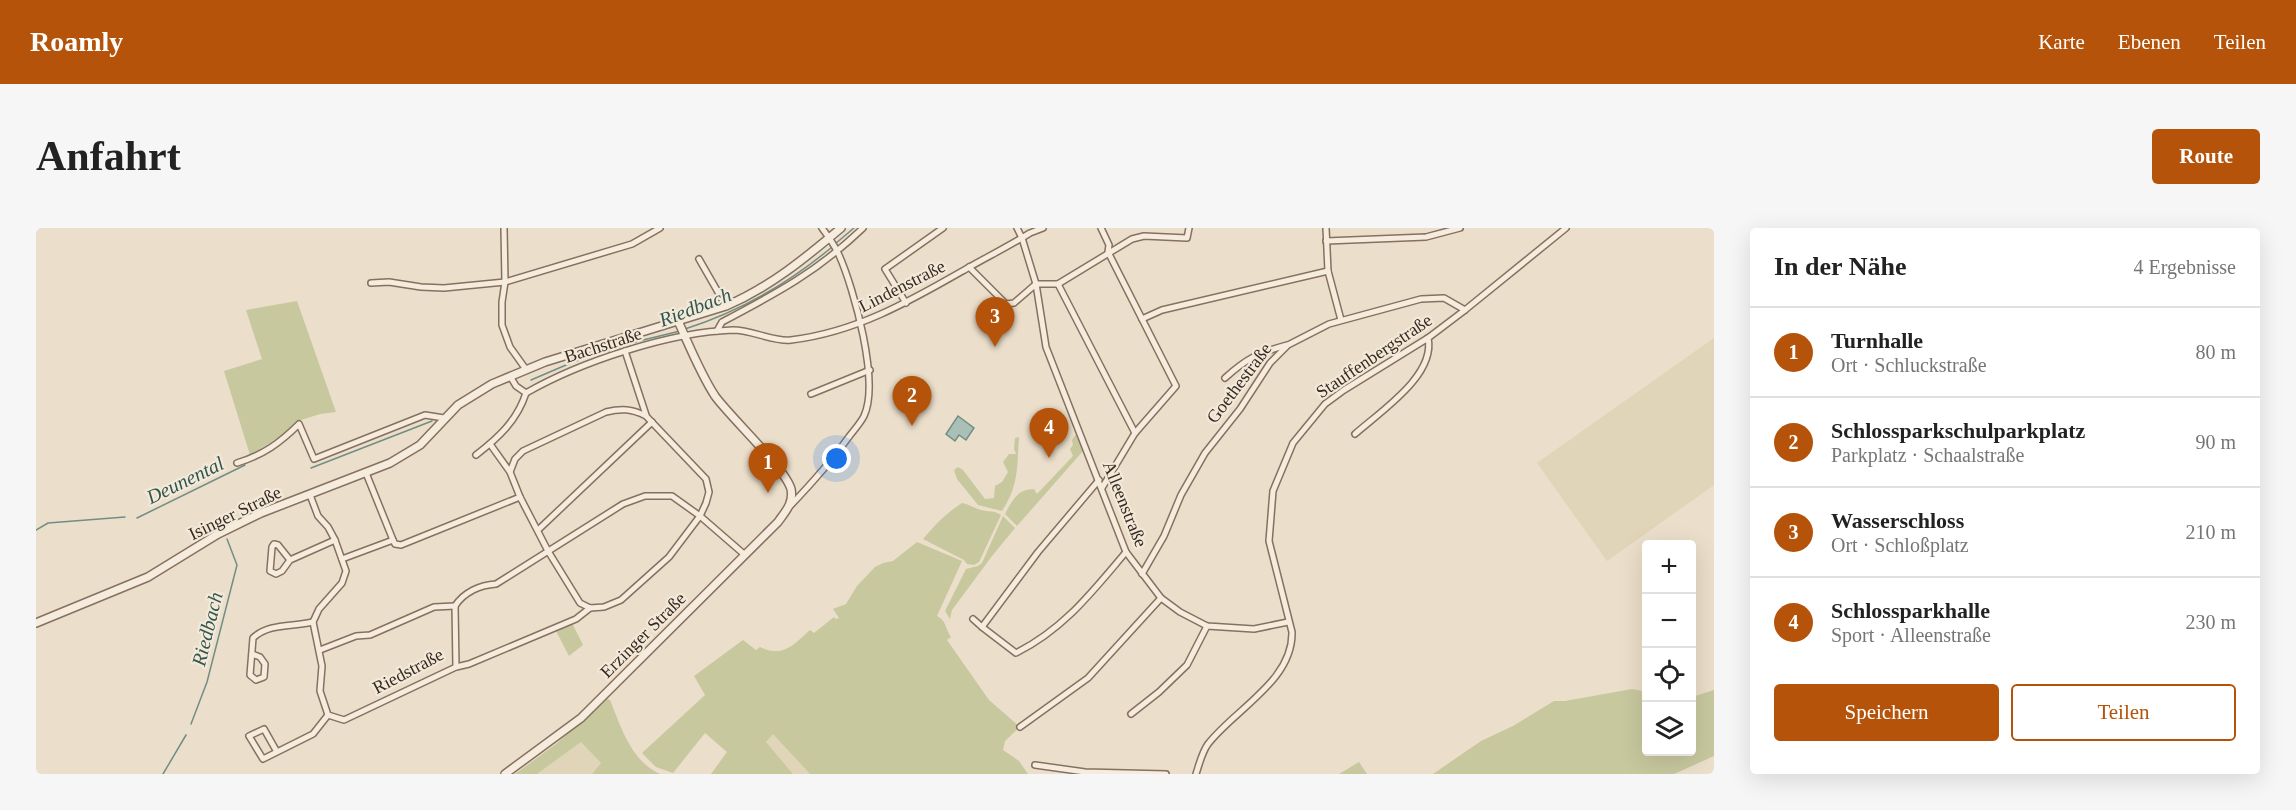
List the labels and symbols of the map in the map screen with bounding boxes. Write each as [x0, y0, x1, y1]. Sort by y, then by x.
street label: Lindenstraße [856, 256, 948, 316]
water label: Riedbach [655, 283, 734, 331]
pin: 3 [976, 298, 1014, 347]
street label: Stauffenbergstraße [1312, 310, 1436, 402]
street label: Bachstraße [562, 323, 644, 367]
street label: Goethestraße [1202, 339, 1276, 427]
pin: 2 [892, 376, 932, 426]
pin: 4 [1030, 408, 1068, 458]
pin: 1 [748, 444, 788, 493]
your location [822, 444, 851, 473]
water label: Deunental [142, 452, 228, 509]
street label: Alleenstraße [1099, 458, 1151, 550]
street label: Isinger Straße [185, 482, 285, 544]
street label: Erzinger Straße [596, 588, 690, 682]
water label: Riedbach [187, 590, 227, 669]
street label: Riedstraße [369, 644, 447, 698]

